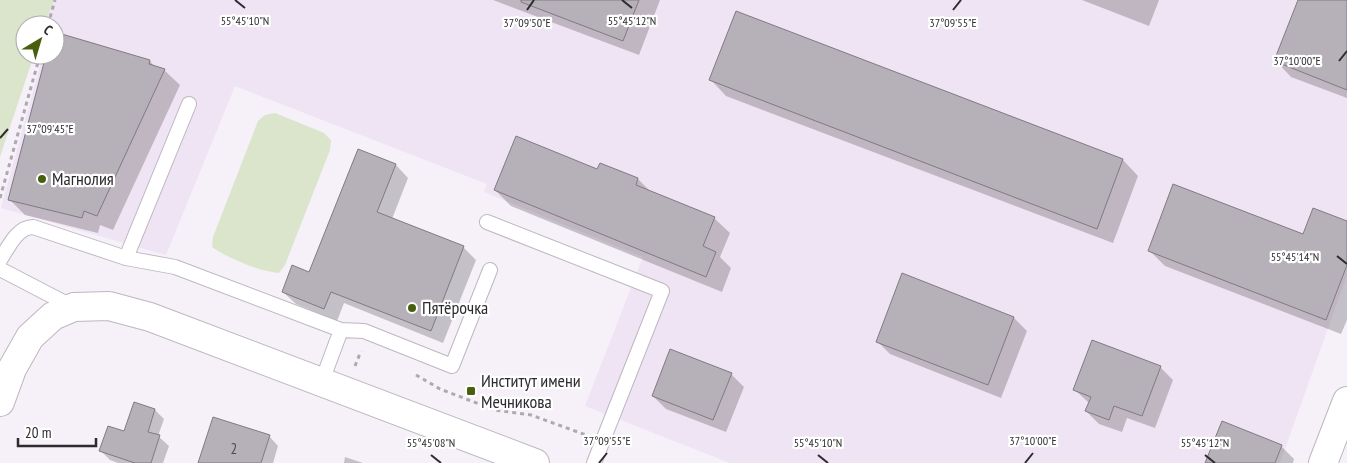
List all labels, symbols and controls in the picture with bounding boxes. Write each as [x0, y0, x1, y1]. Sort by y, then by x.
text: 55°45'10"N [221, 13, 269, 28]
text: 55°45'12"N [608, 13, 656, 28]
north arrow [15, 15, 65, 65]
text: 37°09'50"E [503, 15, 551, 30]
text: 37°09'55"E [929, 15, 977, 30]
text: С [40, 21, 57, 39]
text: 37°10'00"E [1273, 53, 1321, 68]
text: 37°09'45"E [26, 121, 74, 136]
place label: Магнолия [52, 167, 114, 190]
marker: Магнолия [36, 173, 48, 185]
text: 55°45'14"N [1271, 249, 1319, 264]
place label: Пятёрочка [422, 296, 488, 319]
marker: Пятёрочка [406, 302, 418, 314]
place label: Институт имени Мечникова [481, 369, 581, 413]
marker: Институт имени Мечникова [465, 385, 477, 397]
scale bar [18, 416, 95, 448]
text: 20 m [25, 423, 51, 442]
text: 37°09'55"E [583, 433, 631, 448]
text: 37°10'00"E [1009, 433, 1057, 448]
text: 55°45'08"N [407, 435, 455, 450]
text: 55°45'10"N [794, 435, 842, 450]
text: 55°45'12"N [1181, 435, 1229, 450]
house number: 2 [231, 439, 237, 458]

